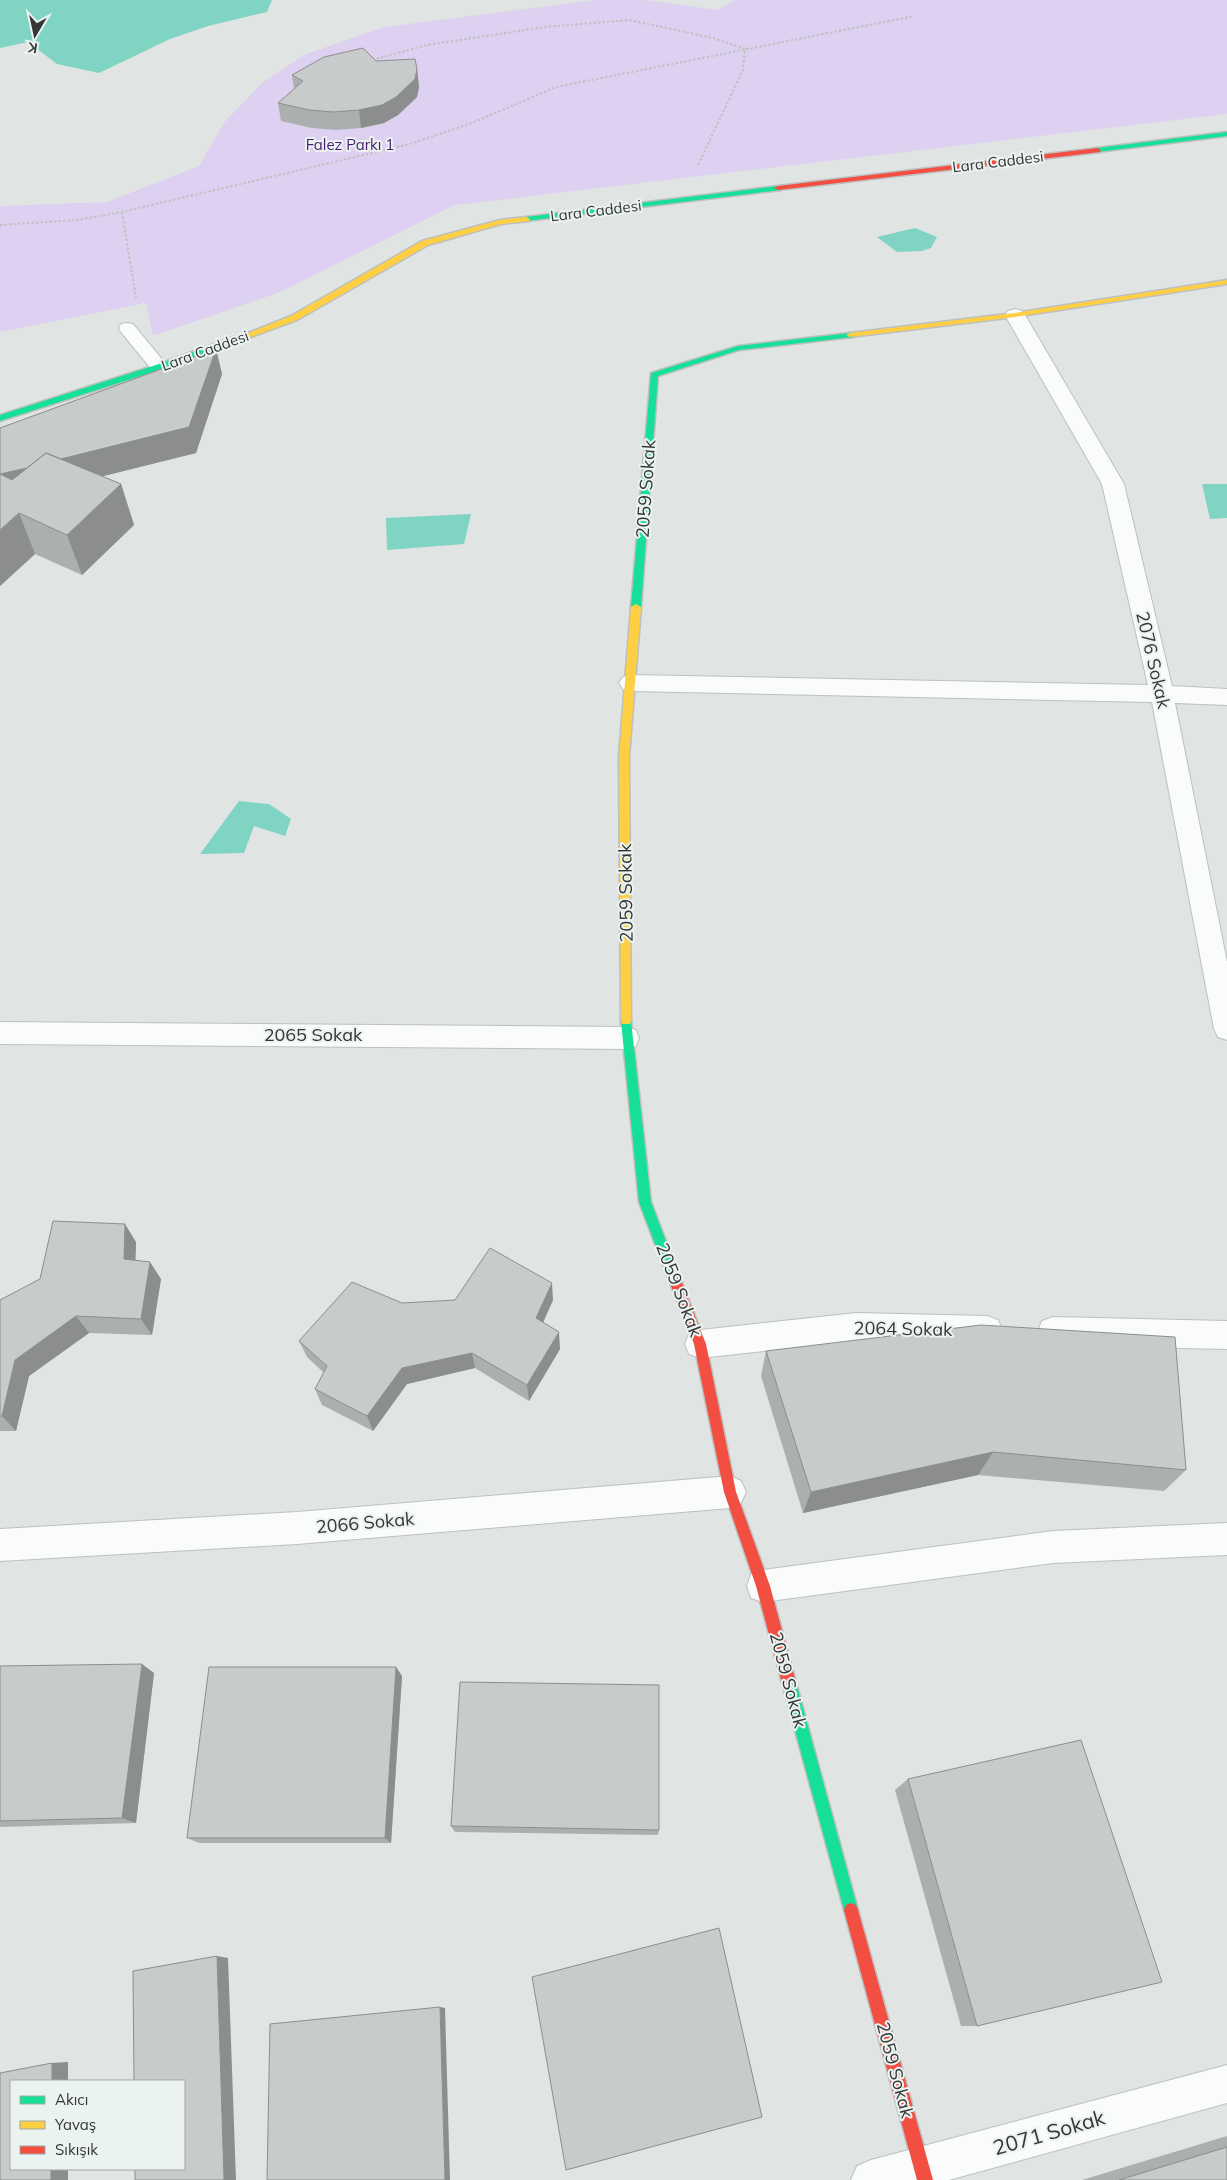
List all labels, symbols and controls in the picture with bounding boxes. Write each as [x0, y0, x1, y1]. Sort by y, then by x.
north arrow [10, 10, 60, 60]
text: K [26, 38, 39, 57]
park label: Falez Parkı 1 [306, 135, 394, 154]
street label: Lara Caddesi [951, 146, 1045, 177]
street label: Lara Caddesi [549, 195, 643, 226]
street label: Lara Caddesi [159, 326, 251, 375]
street label: 2059 Sokak [631, 438, 660, 539]
street label: 2076 Sokak [1131, 609, 1176, 711]
street label: 2059 Sokak [613, 843, 638, 943]
street label: 2065 Sokak [264, 1023, 363, 1046]
street label: 2059 Sokak [651, 1240, 708, 1341]
street label: 2064 Sokak [853, 1316, 953, 1341]
street label: 2066 Sokak [315, 1507, 416, 1538]
street label: 2059 Sokak [765, 1629, 813, 1731]
street label: 2059 Sokak [872, 2019, 920, 2121]
legend [10, 2080, 185, 2170]
text: Akıcı [55, 2090, 88, 2109]
street label: 2071 Sokak [990, 2104, 1108, 2160]
text: Yavaş [54, 2115, 96, 2134]
text: Sıkışık [55, 2140, 98, 2159]

